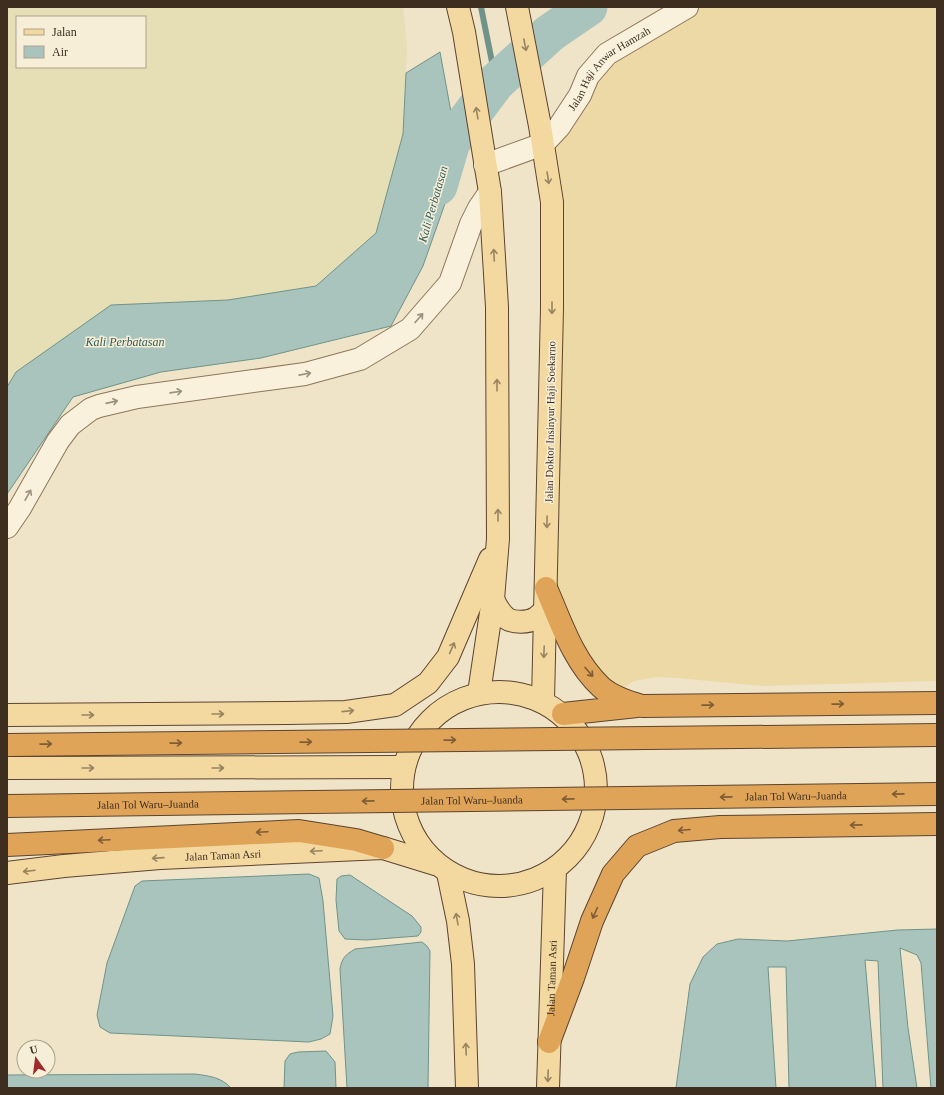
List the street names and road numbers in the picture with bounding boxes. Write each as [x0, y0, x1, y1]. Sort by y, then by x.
street label: Jalan Haji Anwar Hamzah [566, 24, 653, 113]
street label: Jalan Doktor Insinyur Haji Soekarno [543, 340, 557, 503]
street label: Jalan Tol Waru–Juanda [745, 789, 847, 802]
street label: Jalan Tol Waru–Juanda [421, 793, 523, 807]
street label: Jalan Tol Waru–Juanda [97, 798, 199, 811]
street label: Jalan Taman Asri [185, 847, 261, 863]
street label: Jalan Taman Asri [544, 940, 559, 1016]

